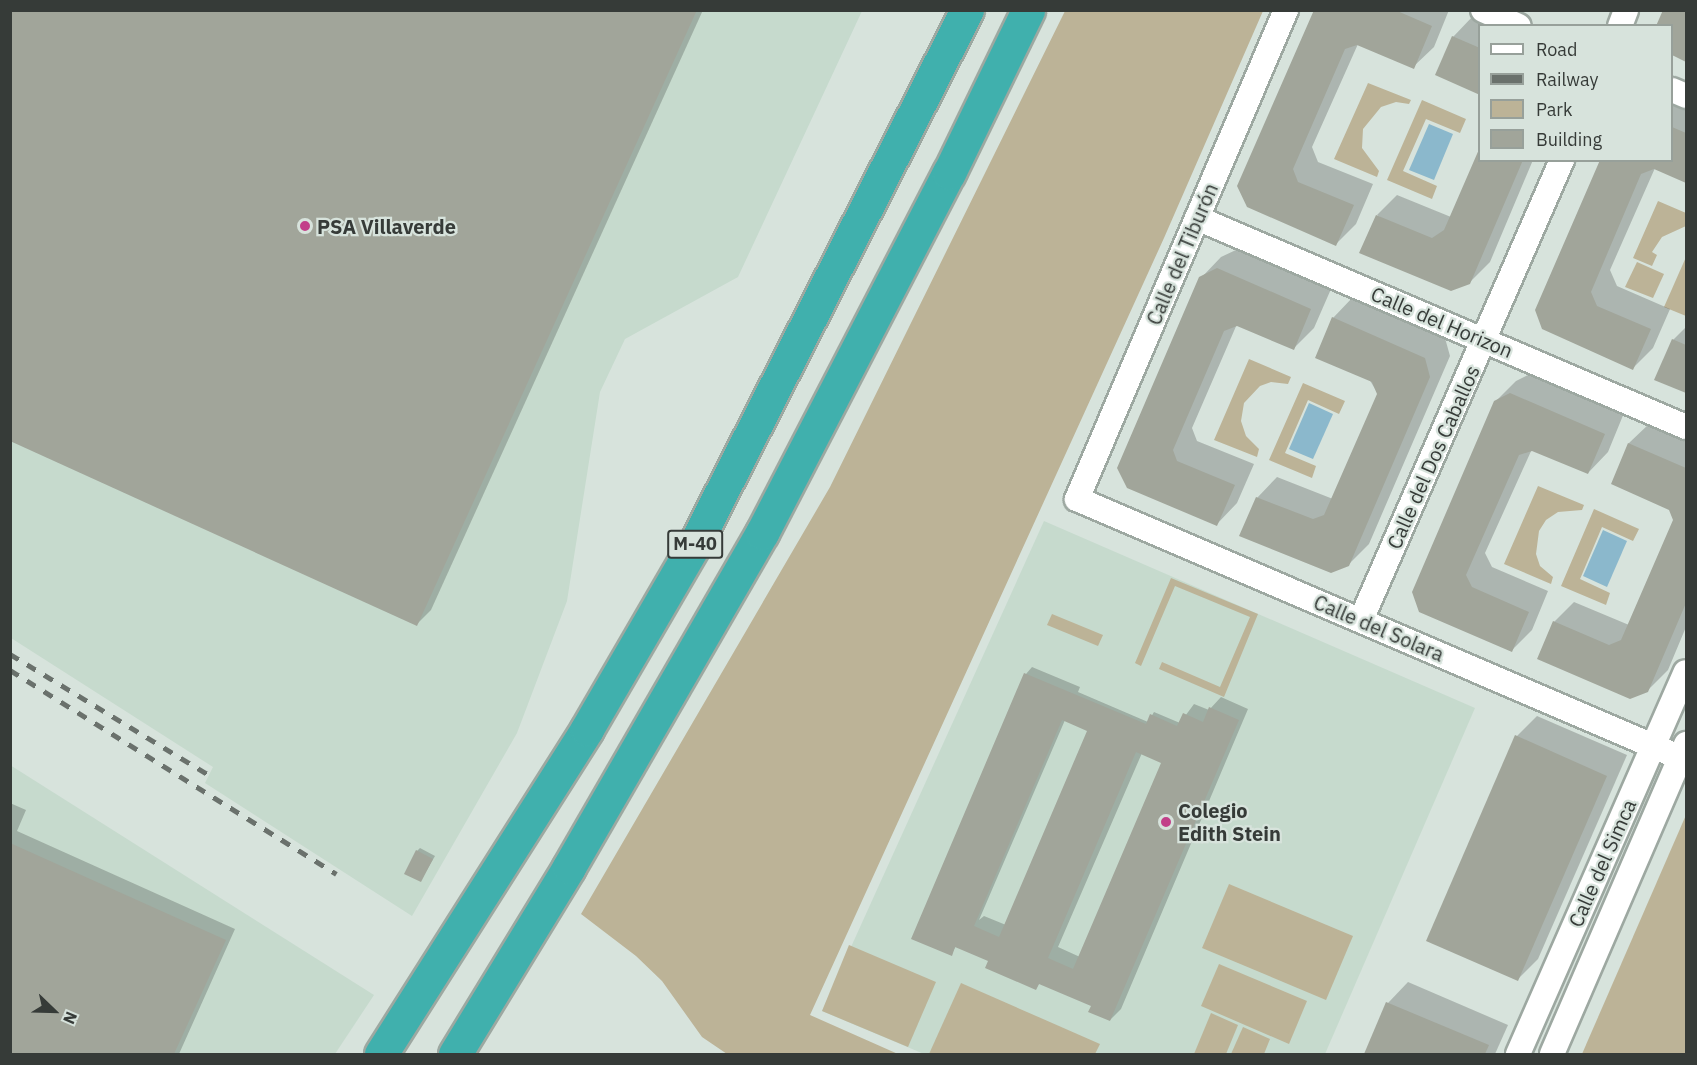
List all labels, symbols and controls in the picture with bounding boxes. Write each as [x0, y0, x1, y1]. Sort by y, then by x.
legend [1478, 24, 1673, 162]
text: Road [1536, 38, 1577, 61]
text: Railway [1536, 68, 1598, 91]
text: Park [1536, 98, 1572, 121]
text: Building [1536, 128, 1602, 151]
street label: Calle del Tiburón [1141, 180, 1223, 328]
place label: PSA Villaverde [317, 214, 456, 238]
marker: PSA Villaverde [298, 219, 312, 233]
street label: Calle del Horizon [1368, 281, 1516, 363]
street label: Calle del Dos Caballos [1382, 361, 1484, 553]
road number: M-40 [666, 529, 724, 559]
street label: Calle del Solara [1310, 590, 1448, 666]
street label: Calle del Simca [1563, 795, 1641, 931]
place label: Colegio Edith Stein [1178, 798, 1281, 845]
marker: Colegio Edith Stein [1159, 815, 1173, 829]
north arrow [24, 981, 84, 1041]
text: N [59, 1009, 82, 1027]

